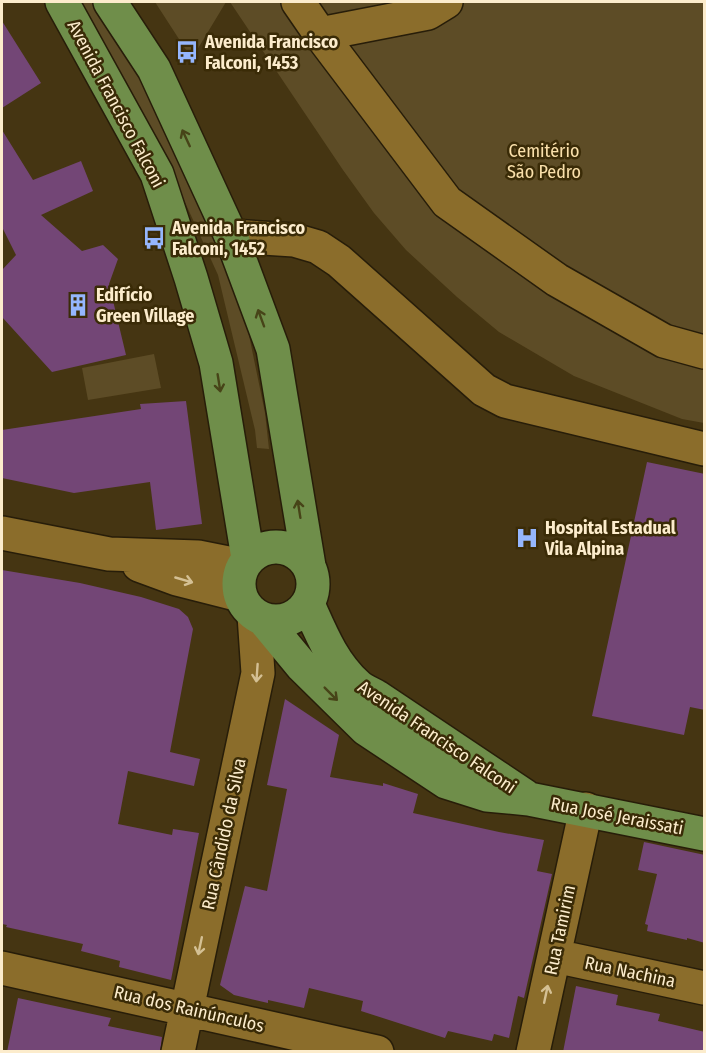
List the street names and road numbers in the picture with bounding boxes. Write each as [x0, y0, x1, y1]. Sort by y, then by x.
street label: Avenida Francisco Falconi [63, 17, 169, 191]
street label: Avenida Francisco Falconi [354, 676, 520, 798]
street label: Rua Cândido da Silva [197, 756, 251, 912]
street label: Rua José Jeraissati [549, 792, 685, 840]
street label: Rua Tamirim [540, 883, 580, 977]
street label: Rua Nachina [583, 952, 677, 992]
street label: Rua dos Rainúnculos [112, 981, 267, 1037]

